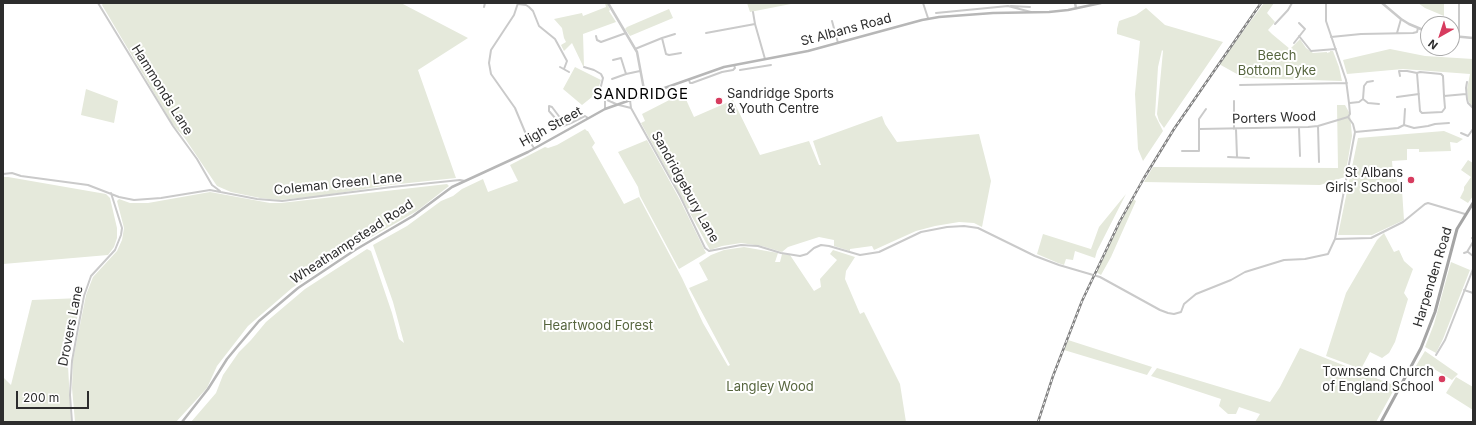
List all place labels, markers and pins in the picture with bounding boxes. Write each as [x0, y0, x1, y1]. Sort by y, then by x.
place label: Sandridge Sports & Youth Centre [727, 86, 834, 117]
marker: Sandridge Sports & Youth Centre [714, 96, 724, 106]
place label: St Albans Girls' School [1325, 165, 1403, 196]
marker: St Albans Girls' School [1406, 175, 1416, 185]
place label: Townsend Church of England School [1322, 364, 1434, 395]
marker: Townsend Church of England School [1437, 374, 1447, 384]

